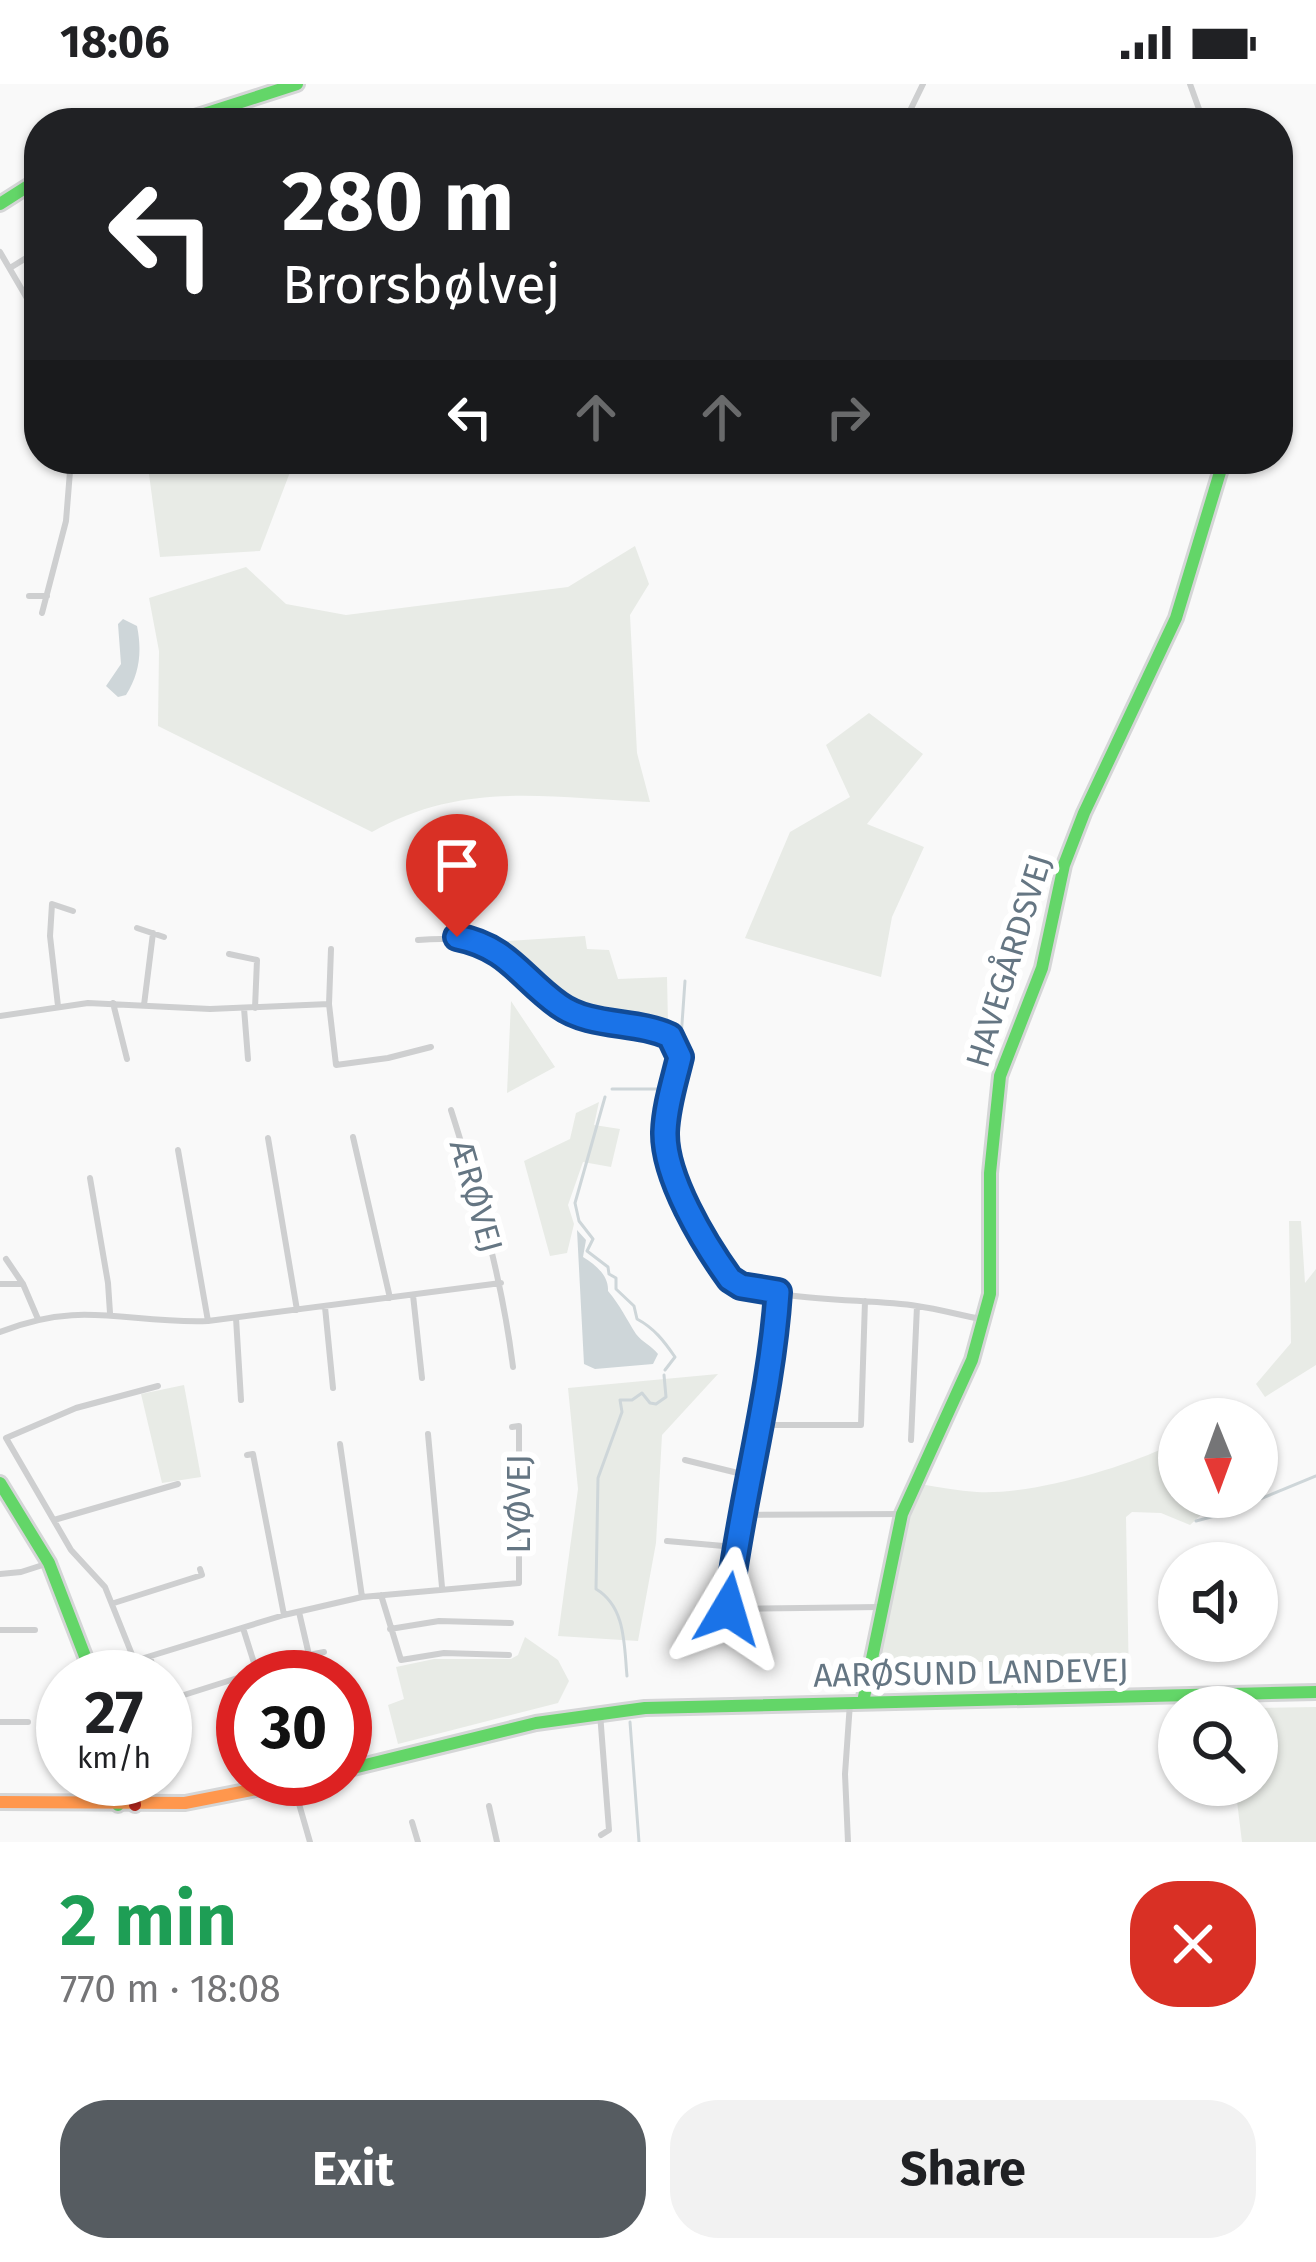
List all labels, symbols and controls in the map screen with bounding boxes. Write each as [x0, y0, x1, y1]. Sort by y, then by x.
text: 18:06 [60, 15, 170, 69]
text: 280 m [282, 151, 514, 252]
icon: left [84, 156, 240, 312]
text: Brorsbølvej [282, 253, 561, 317]
icon: left [437, 384, 503, 450]
icon: ahead [563, 384, 629, 450]
icon: ahead [689, 384, 755, 450]
icon: right [815, 384, 881, 450]
pin [406, 814, 508, 937]
icon: arrive [424, 832, 490, 898]
street label: HAVEGÅRDSVEJ [957, 849, 1060, 1072]
street label: ÆRØVEJ [441, 1134, 511, 1257]
north arrow [1158, 1398, 1278, 1518]
map controls [1158, 1398, 1278, 1806]
street label: LYØVEJ [499, 1454, 539, 1554]
button: sound [1158, 1542, 1278, 1662]
position arrow [665, 1546, 791, 1672]
speed limit sign: 30 [216, 1650, 372, 1806]
street label: AARØSUND LANDEVEJ [813, 1650, 1129, 1696]
text: 27 [85, 1677, 143, 1749]
button: search [1158, 1686, 1278, 1806]
text: km/h [77, 1740, 151, 1776]
text: 2 min [60, 1878, 237, 1964]
button: close [1130, 1881, 1256, 2007]
text: 770 m · 18:08 [60, 1966, 281, 2012]
button: Exit [60, 2100, 646, 2238]
button: Share [670, 2100, 1256, 2238]

